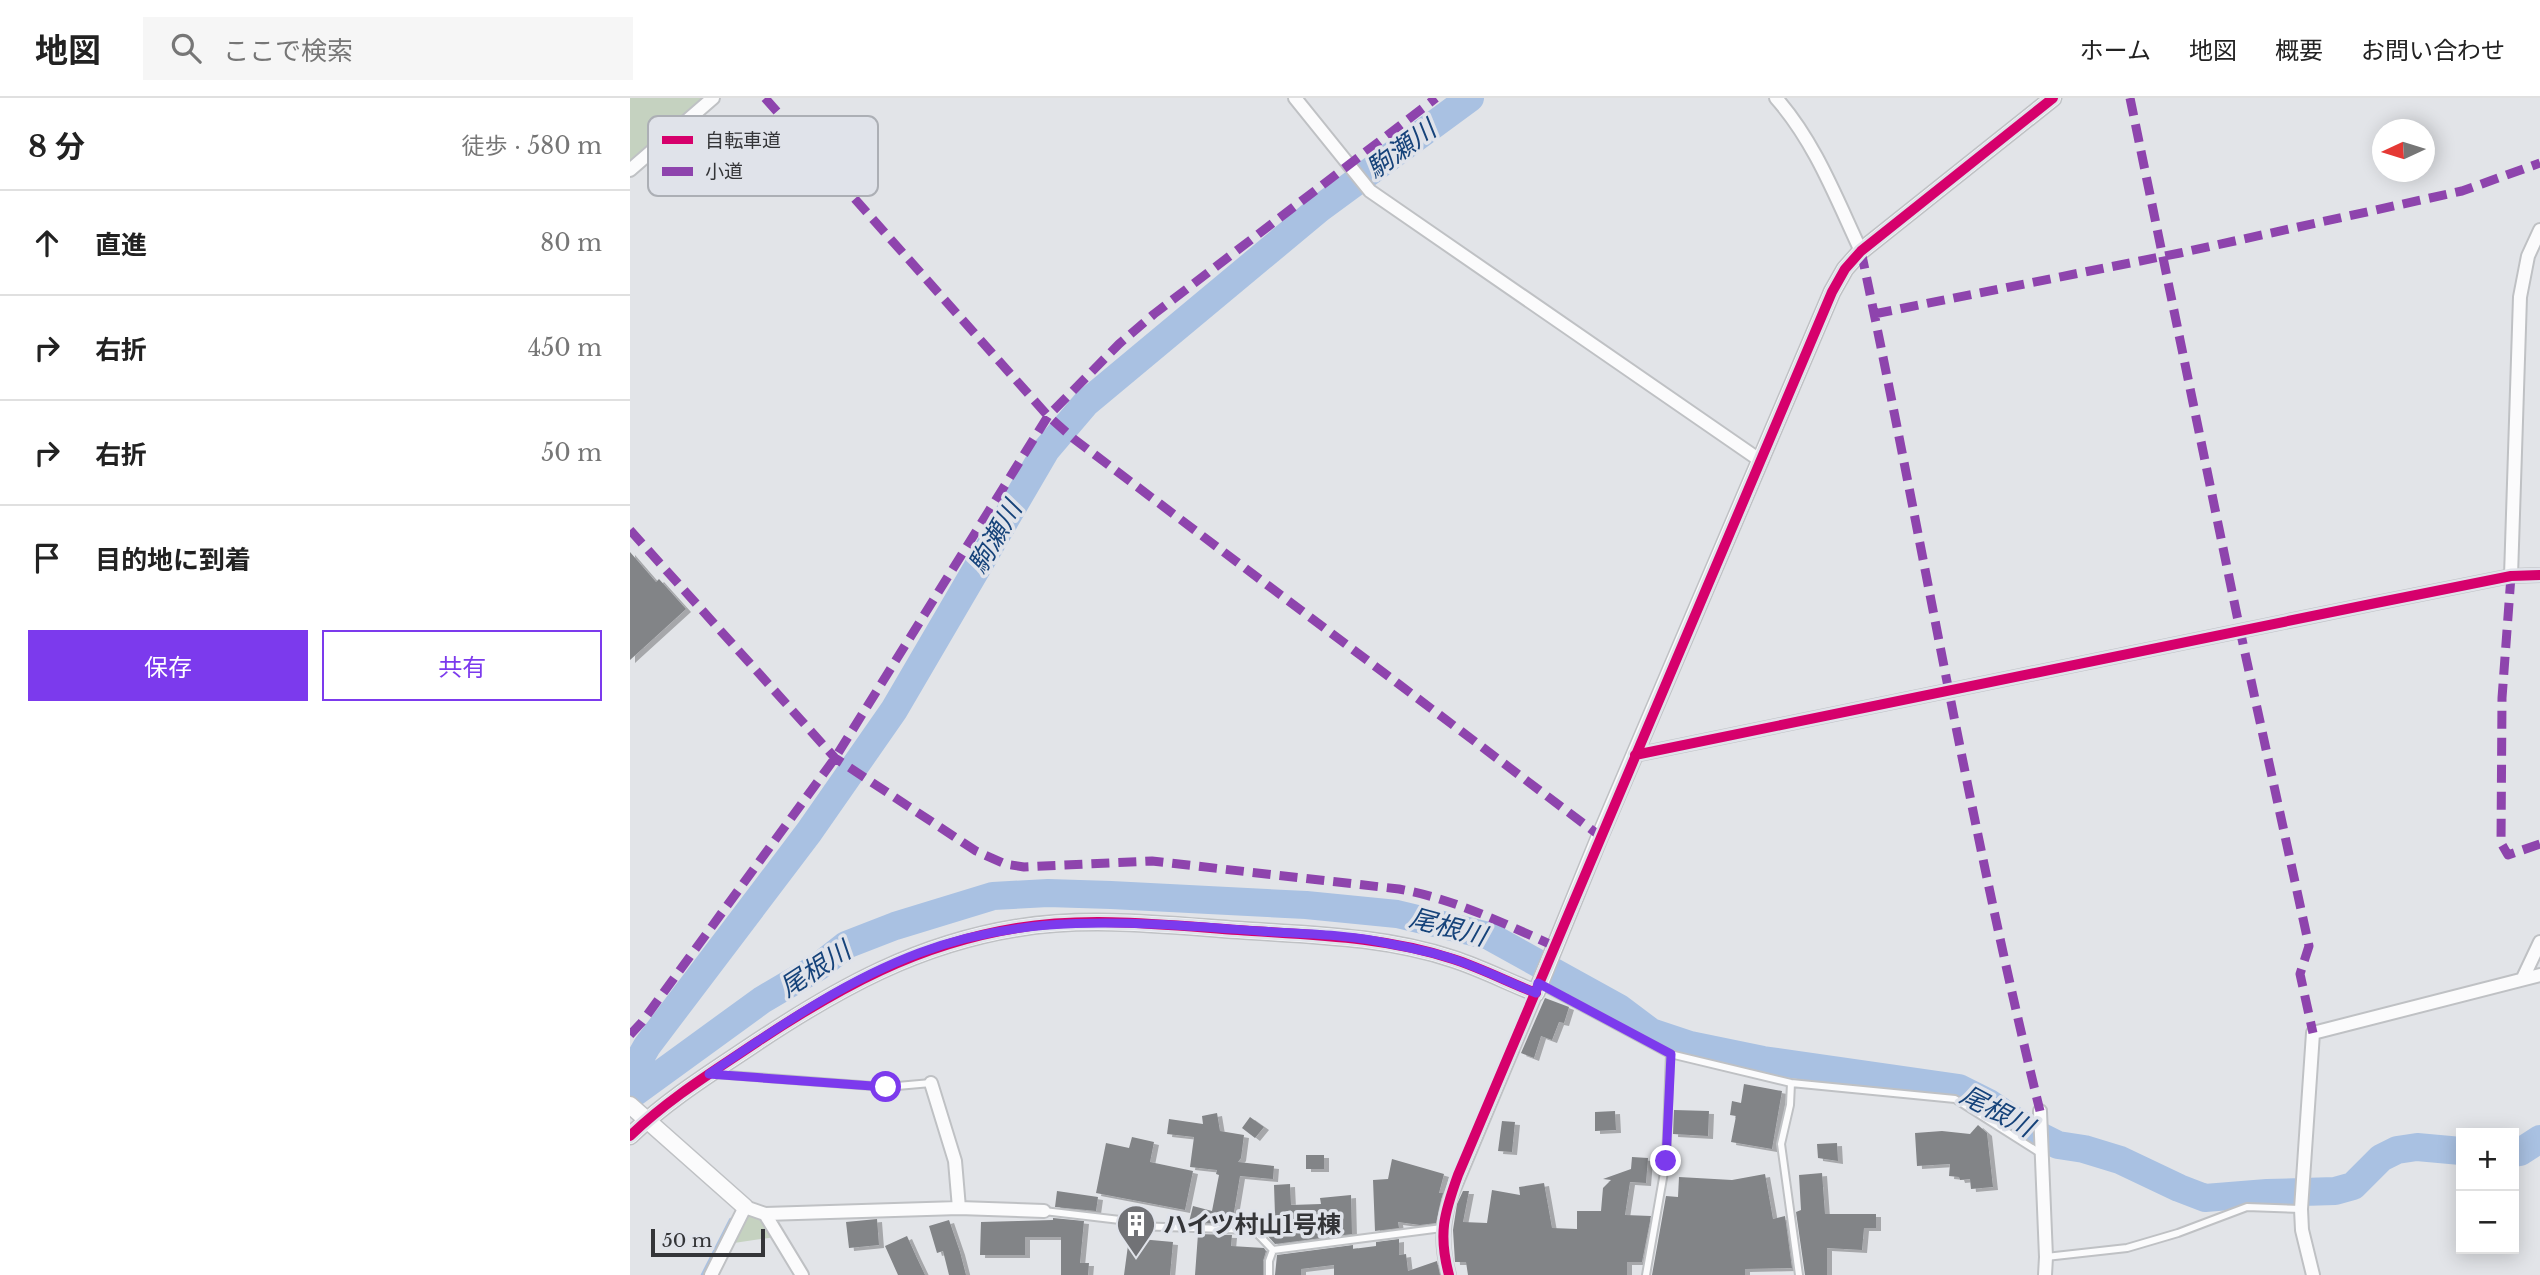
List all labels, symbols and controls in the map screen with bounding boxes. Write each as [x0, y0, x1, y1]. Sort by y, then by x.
search box [143, 17, 633, 80]
icon: search [167, 29, 205, 67]
text: 地図 [35, 30, 101, 71]
text: ここで検索 [223, 35, 353, 67]
text: ホーム [2080, 36, 2151, 65]
text: 地図 [2189, 36, 2237, 65]
text: 概要 [2275, 36, 2323, 65]
text: お問い合わせ [2361, 36, 2505, 65]
water label: 駒瀬川 [1360, 111, 1444, 185]
legend [648, 116, 878, 196]
north arrow [2372, 119, 2435, 182]
text: 8 分 [28, 128, 85, 165]
text: 自転車道 [705, 129, 781, 152]
text: 徒歩 · 580 m [462, 132, 602, 160]
text: 小道 [705, 160, 743, 183]
icon: ahead [28, 224, 66, 262]
text: 直進 [95, 229, 147, 261]
text: 80 m [540, 229, 602, 257]
icon: right [28, 329, 66, 367]
text: 右折 [95, 334, 147, 366]
text: 450 m [528, 334, 602, 362]
icon: right [28, 434, 66, 472]
text: 右折 [95, 439, 147, 471]
text: 50 m [541, 439, 602, 467]
water label: 駒瀬川 [962, 493, 1030, 579]
icon: arrive [28, 539, 66, 577]
text: 目的地に到着 [95, 544, 251, 576]
button: 保存 [28, 630, 308, 701]
button: 共有 [322, 630, 602, 701]
water label: 尾根川 [1406, 901, 1493, 953]
water label: 尾根川 [774, 933, 859, 1004]
route start [870, 1071, 901, 1102]
water label: 尾根川 [1955, 1079, 2042, 1145]
map controls [2456, 1128, 2519, 1254]
button: + [2456, 1128, 2519, 1191]
route end [1650, 1145, 1681, 1176]
button: − [2456, 1191, 2519, 1254]
building icon: ハイツ村山1号棟 [1115, 1203, 1157, 1258]
place label: ハイツ村山1号棟 [1163, 1210, 1341, 1239]
scale bar [651, 1226, 765, 1258]
text: 50 m [662, 1229, 712, 1252]

